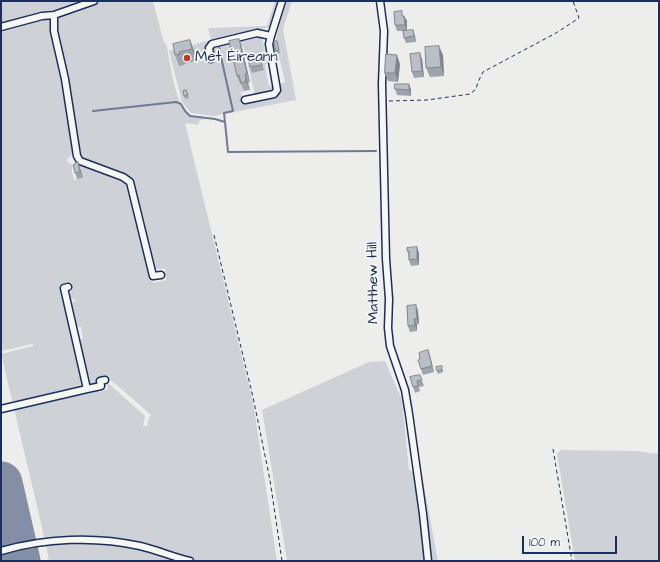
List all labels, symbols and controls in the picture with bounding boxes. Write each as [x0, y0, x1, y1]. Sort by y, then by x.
place label: Met Éireann [195, 49, 278, 67]
marker: Met Éireann [182, 53, 192, 63]
street label: Matthew Hill [364, 242, 384, 324]
scale bar [524, 528, 619, 554]
text: 100 m [529, 534, 560, 551]

